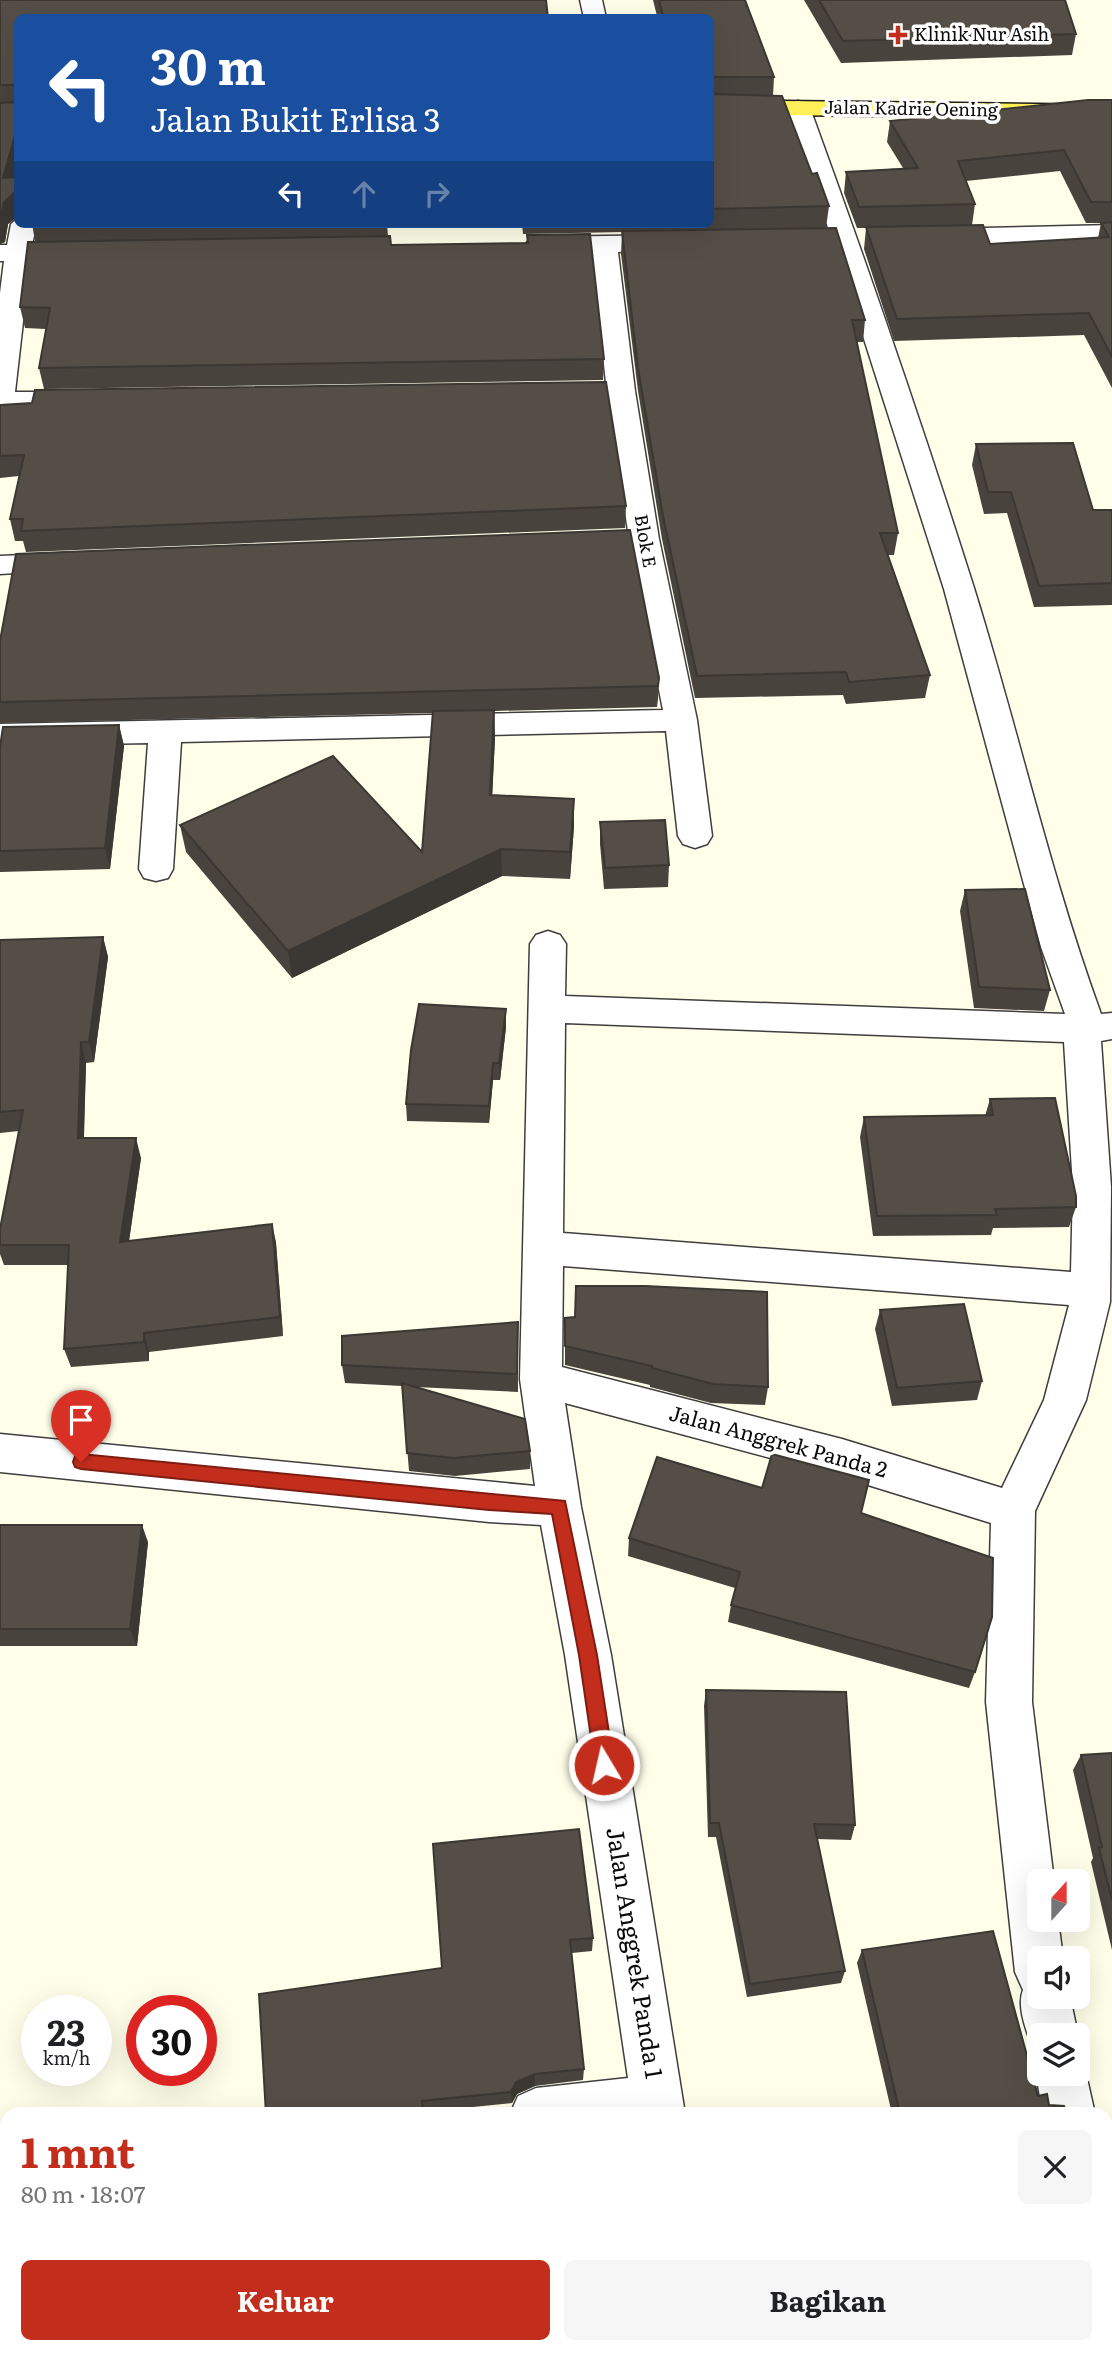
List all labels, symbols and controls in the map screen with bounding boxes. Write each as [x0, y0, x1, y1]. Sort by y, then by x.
place label: Klinik Nur Asih [914, 20, 1049, 47]
marker: Klinik Nur Asih [888, 25, 908, 45]
text: 30 m [150, 27, 266, 100]
icon: left [35, 42, 126, 133]
street label: Jalan Kadrie Oening [824, 92, 999, 123]
text: Jalan Bukit Erlisa 3 [150, 94, 441, 142]
icon: left [272, 175, 310, 213]
icon: ahead [345, 175, 383, 213]
icon: right [418, 175, 456, 213]
street label: Blok E [628, 512, 664, 570]
pin [51, 1390, 111, 1462]
street label: Jalan Anggrek Panda 2 [666, 1396, 891, 1484]
icon: arrive [62, 1401, 100, 1439]
position arrow [567, 1728, 641, 1802]
street label: Jalan Anggrek Panda 1 [599, 1824, 674, 2081]
north arrow [1027, 1869, 1090, 1932]
map controls [1027, 1869, 1090, 2086]
button: sound [1027, 1946, 1090, 2009]
speed limit sign: 30 [126, 1995, 217, 2086]
text: 23 [47, 2005, 86, 2057]
button: layers [1027, 2023, 1090, 2086]
text: km/h [43, 2044, 90, 2071]
text: 1 mnt [21, 2119, 135, 2181]
button: close [1018, 2130, 1092, 2204]
text: 80 m · 18:07 [21, 2176, 145, 2210]
button: Keluar [21, 2260, 550, 2340]
button: Bagikan [564, 2260, 1092, 2340]

